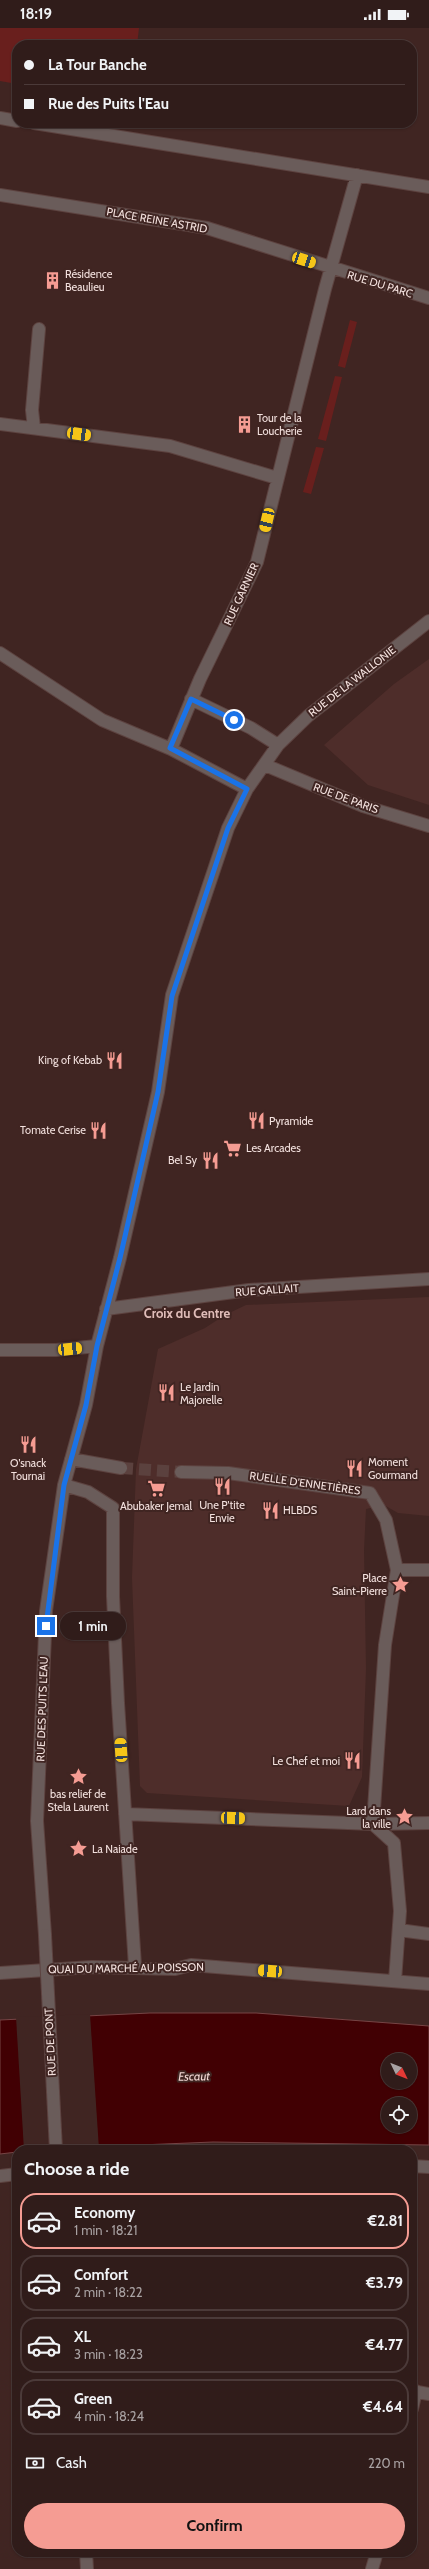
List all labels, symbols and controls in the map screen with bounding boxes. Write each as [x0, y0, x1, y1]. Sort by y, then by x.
text: 18:19 [20, 5, 52, 23]
text: La Tour Banche [48, 56, 147, 74]
text: Rue des Puits l'Eau [48, 95, 169, 113]
street label: PLACE REINE ASTRID [105, 204, 209, 236]
car [291, 251, 317, 269]
place label: Résidence Beaulieu [65, 267, 113, 294]
street label: RUE DU PARC [346, 267, 415, 301]
building icon: Résidence Beaulieu [42, 270, 62, 290]
place label: Tour de la Loucherie [257, 411, 303, 438]
building icon: Tour de la Loucherie [234, 414, 254, 434]
car [66, 426, 92, 442]
car [258, 507, 276, 533]
street label: RUE GARNIER [220, 560, 262, 627]
street label: RUE DE LA WALLONIE [305, 642, 399, 720]
route start [225, 711, 243, 729]
street label: RUE DE PARIS [312, 780, 381, 816]
restaurant icon: King of Kebab [105, 1050, 125, 1070]
place label: King of Kebab [38, 1053, 102, 1067]
restaurant icon: Pyramide [246, 1111, 266, 1131]
place label: Pyramide [269, 1114, 314, 1128]
restaurant icon: Tomate Cerise [89, 1120, 109, 1140]
place label: Tomate Cerise [20, 1123, 86, 1137]
supermarket icon: Les Arcades [223, 1138, 243, 1158]
place label: Les Arcades [246, 1141, 301, 1155]
restaurant icon: Bel Sy [200, 1150, 220, 1170]
place label: Bel Sy [168, 1153, 197, 1167]
street label: RUE GALLAIT [235, 1281, 299, 1299]
district label: Croix du Centre [144, 1305, 230, 1321]
car [57, 1342, 83, 1356]
place label: Le Jardin Majorelle [180, 1380, 223, 1407]
restaurant icon: Le Jardin Majorelle [157, 1383, 177, 1403]
restaurant icon: O'snack Tournai [18, 1435, 38, 1455]
place label: Moment Gourmand [368, 1455, 418, 1482]
place label: O'snack Tournai [10, 1456, 46, 1483]
restaurant icon: Moment Gourmand [345, 1458, 365, 1478]
street label: RUELLE D'ENNETIÈRES [249, 1468, 362, 1498]
restaurant icon: Une P'tite Envie [212, 1477, 232, 1497]
supermarket icon: Abubaker Jemal [146, 1478, 166, 1498]
place label: Une P'tite Envie [199, 1498, 245, 1525]
place label: Abubaker Jemal [120, 1499, 192, 1513]
restaurant icon: HLBDS [260, 1500, 280, 1520]
place label: HLBDS [283, 1503, 318, 1517]
place label: Place Saint-Pierre [332, 1571, 387, 1598]
place icon: Place Saint-Pierre [390, 1574, 410, 1594]
callout: 1 min [60, 1612, 126, 1640]
route end [37, 1617, 55, 1635]
text: 1 min [78, 1618, 108, 1634]
street label: RUE DES PUITS L'EAU [33, 1656, 51, 1762]
car [114, 1738, 128, 1762]
restaurant icon: Le Chef et moi [343, 1751, 363, 1771]
place label: Le Chef et moi [272, 1754, 340, 1768]
place icon: bas relief de Stela Laurent [68, 1766, 88, 1786]
place label: bas relief de Stela Laurent [47, 1787, 109, 1814]
place label: Lard dans la ville [346, 1804, 391, 1831]
place icon: Lard dans la ville [394, 1807, 414, 1827]
car [221, 1812, 245, 1824]
place icon: La Naiade [69, 1839, 89, 1859]
place label: La Naiade [92, 1842, 138, 1856]
street label: QUAI DU MARCHÉ AU POISSON [48, 1960, 204, 1976]
car [258, 1964, 282, 1978]
street label: RUE DE PONT [41, 2007, 59, 2076]
north arrow [381, 2053, 417, 2089]
map controls [381, 2053, 417, 2133]
water label: Escaut [178, 2068, 210, 2084]
button: locate [381, 2097, 417, 2133]
text: Choose a ride [24, 2158, 129, 2180]
icon: car [26, 2203, 62, 2239]
text: Economy [74, 2204, 135, 2222]
text: €2.81 [368, 2212, 403, 2230]
text: 1 min · 18:21 [74, 2222, 137, 2238]
icon: car [26, 2265, 62, 2301]
text: Comfort [74, 2266, 128, 2284]
text: €3.79 [366, 2274, 403, 2292]
text: 2 min · 18:22 [74, 2284, 143, 2300]
icon: car [26, 2327, 62, 2363]
text: XL [74, 2328, 91, 2346]
text: €4.77 [365, 2336, 403, 2354]
text: 3 min · 18:23 [74, 2346, 143, 2362]
icon: car [26, 2389, 62, 2425]
text: Green [74, 2390, 112, 2408]
text: €4.64 [363, 2398, 403, 2416]
text: 4 min · 18:24 [74, 2408, 144, 2424]
icon: cash [24, 2452, 46, 2474]
text: Cash [56, 2454, 87, 2472]
text: 220 m [368, 2455, 405, 2471]
button: Confirm [24, 2503, 405, 2549]

